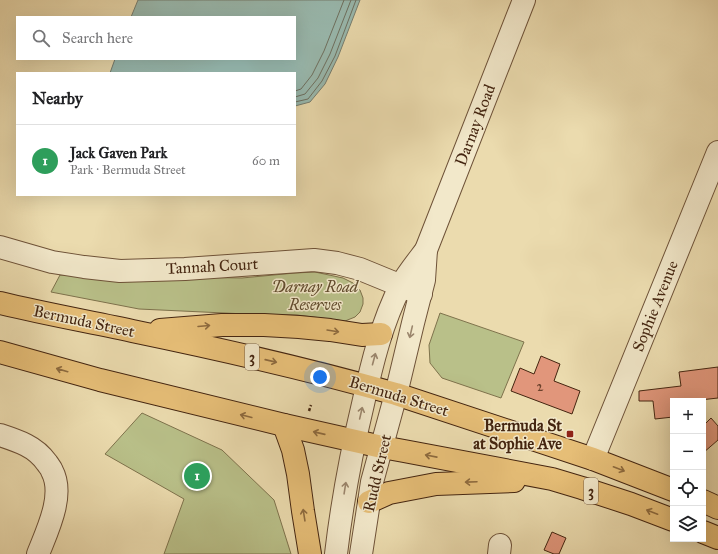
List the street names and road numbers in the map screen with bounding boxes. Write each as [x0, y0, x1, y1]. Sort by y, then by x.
street label: Darnay Road [451, 82, 499, 168]
street label: Tannah Court [165, 254, 259, 278]
street label: Sophie Avenue [628, 257, 682, 354]
street label: Bermuda Street [32, 301, 137, 341]
road number: 3 [245, 344, 259, 370]
street label: Bermuda Street [347, 372, 451, 420]
street label: Rudd Street [359, 432, 395, 514]
road number: 3 [584, 478, 598, 504]

